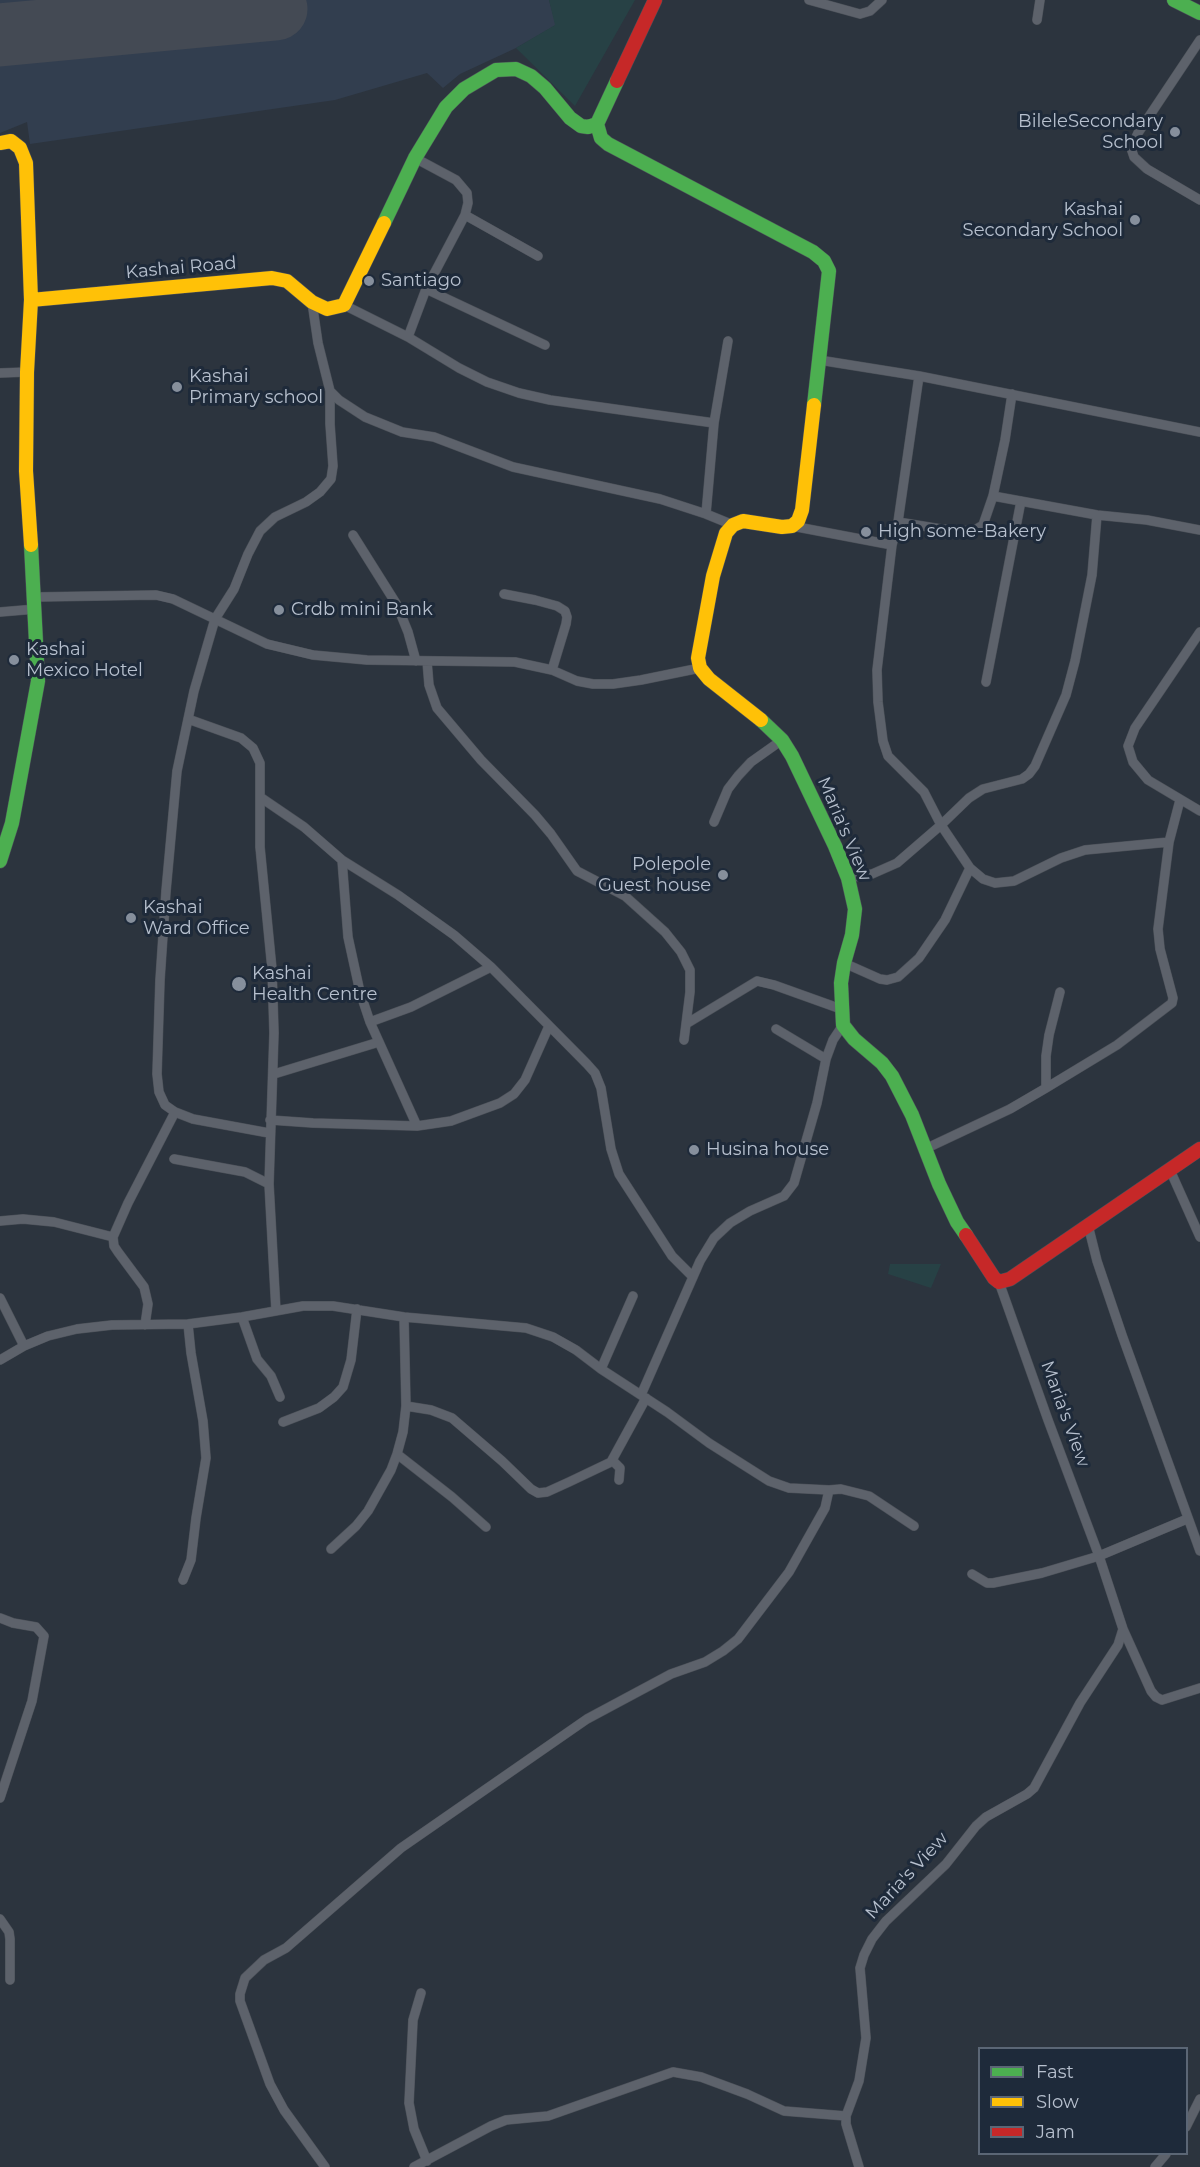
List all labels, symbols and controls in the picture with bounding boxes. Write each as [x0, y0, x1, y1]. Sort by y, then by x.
place label: BileleSecondary School [1018, 111, 1163, 154]
marker: BileleSecondary School [1168, 125, 1182, 139]
place label: Kashai Secondary School [963, 199, 1123, 242]
marker: Kashai Secondary School [1128, 213, 1142, 227]
street label: Kashai Road [125, 252, 237, 284]
place label: Santiago [381, 270, 461, 292]
marker: Santiago [362, 274, 376, 288]
place label: Kashai Primary school [189, 366, 323, 409]
marker: Kashai Primary school [170, 380, 184, 394]
place label: High some-Bakery [878, 521, 1046, 543]
marker: High some-Bakery [859, 525, 873, 539]
place label: Crdb mini Bank [291, 599, 433, 621]
marker: Crdb mini Bank [272, 603, 286, 617]
place label: Kashai Mexico Hotel [26, 639, 143, 682]
marker: Kashai Mexico Hotel [7, 653, 21, 667]
street label: Maria's View [812, 774, 876, 884]
place label: Polepole Guest house [598, 854, 711, 896]
marker: Polepole Guest house [716, 868, 730, 882]
place label: Kashai Ward Office [143, 897, 250, 940]
marker: Kashai Ward Office [124, 911, 138, 925]
place label: Kashai Health Centre [252, 963, 377, 1006]
marker: Kashai Health Centre [230, 975, 248, 993]
place label: Husina house [706, 1139, 829, 1161]
marker: Husina house [687, 1143, 701, 1157]
street label: Maria's View [1036, 1358, 1094, 1470]
street label: Maria's View [861, 1828, 953, 1924]
legend [978, 2047, 1188, 2155]
text: Fast [1036, 2061, 1074, 2083]
text: Slow [1036, 2091, 1079, 2113]
text: Jam [1036, 2121, 1075, 2143]

